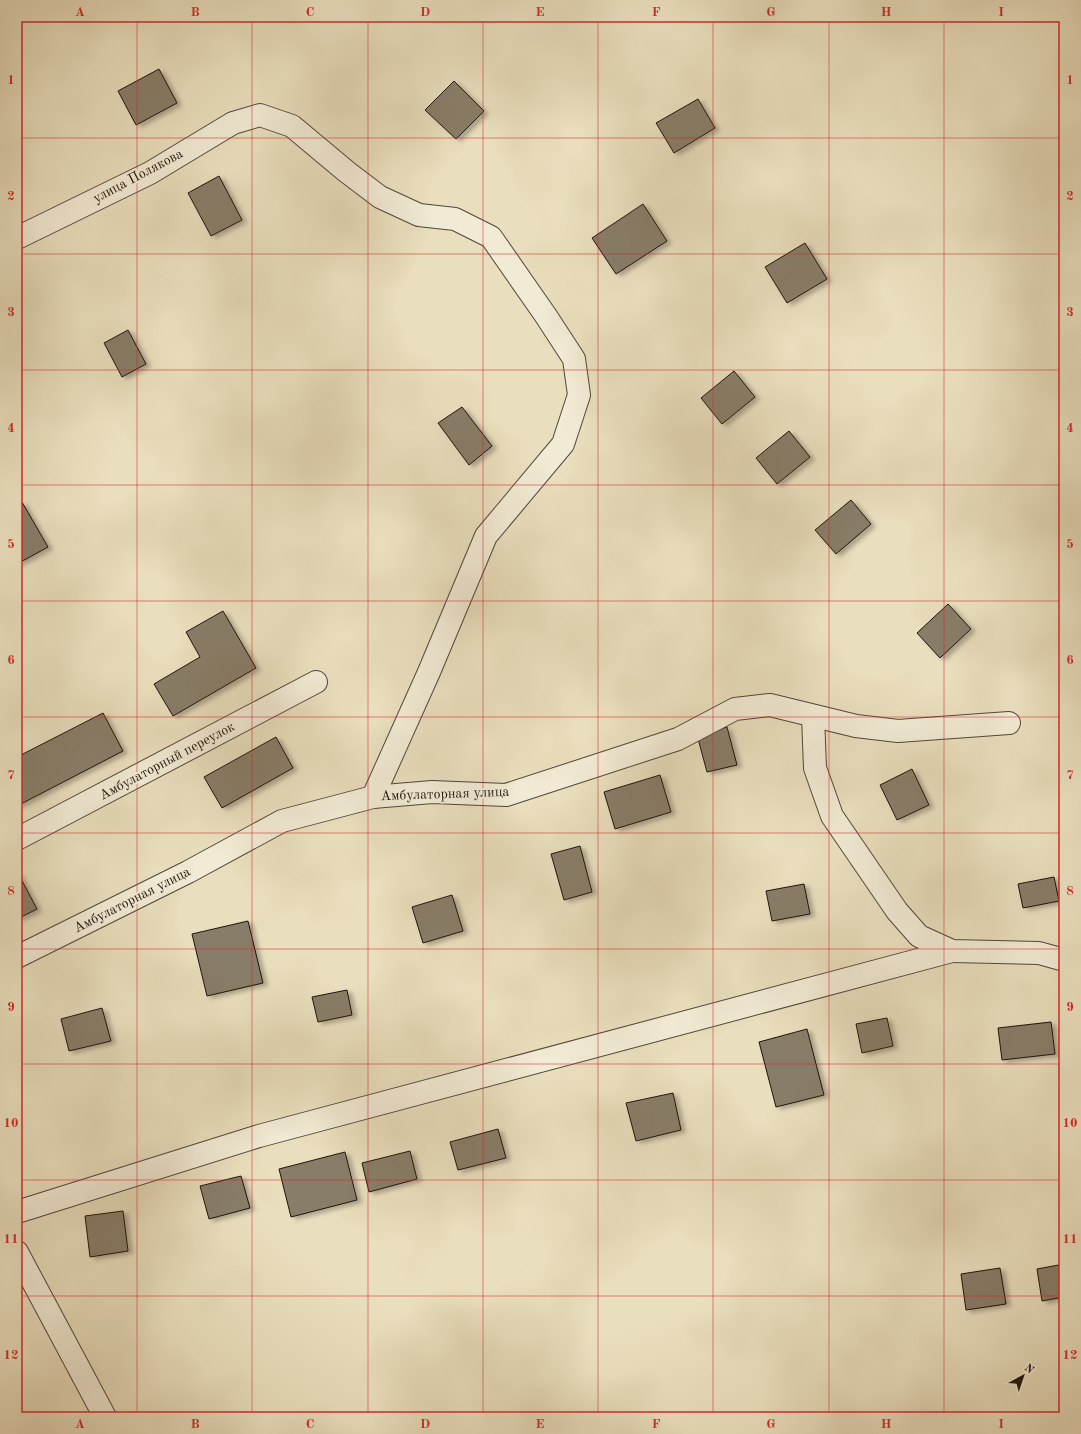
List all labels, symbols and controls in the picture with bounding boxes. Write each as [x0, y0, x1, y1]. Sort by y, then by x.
text: A [75, 6, 85, 19]
text: B [190, 6, 200, 19]
text: C [306, 6, 314, 19]
text: D [420, 6, 430, 19]
text: E [536, 6, 545, 19]
text: F [652, 6, 661, 19]
text: G [766, 6, 776, 19]
text: H [881, 6, 892, 19]
text: I [998, 6, 1004, 19]
text: 1 [7, 74, 15, 87]
text: 1 [1066, 74, 1074, 87]
street label: улица Полякова [91, 146, 185, 206]
text: 2 [7, 190, 15, 203]
text: 2 [1066, 190, 1074, 203]
text: 3 [7, 306, 15, 319]
text: 3 [1066, 306, 1074, 319]
text: 4 [7, 422, 15, 435]
text: 4 [1066, 422, 1074, 435]
text: 5 [7, 538, 15, 551]
text: 5 [1066, 538, 1074, 551]
text: 6 [7, 654, 15, 667]
text: 6 [1066, 654, 1074, 667]
street label: Амбулаторный переулок [97, 719, 237, 803]
text: 7 [7, 769, 15, 782]
text: 7 [1066, 769, 1074, 782]
street label: Амбулаторная улица [380, 785, 510, 803]
street label: Амбулаторная улица [71, 865, 193, 935]
text: 8 [7, 885, 15, 898]
text: 8 [1066, 885, 1074, 898]
text: 9 [7, 1001, 15, 1014]
text: 9 [1066, 1001, 1074, 1014]
text: 10 [3, 1117, 19, 1130]
text: 10 [1062, 1117, 1078, 1130]
text: 11 [3, 1233, 19, 1246]
text: 11 [1062, 1233, 1078, 1246]
text: 12 [3, 1349, 19, 1362]
text: 12 [1062, 1349, 1078, 1362]
north arrow [1003, 1356, 1043, 1396]
text: N [1022, 1363, 1036, 1377]
text: A [75, 1418, 85, 1431]
text: B [190, 1418, 200, 1431]
text: C [306, 1418, 314, 1431]
text: D [420, 1418, 430, 1431]
text: E [536, 1418, 545, 1431]
text: F [652, 1418, 661, 1431]
text: G [766, 1418, 776, 1431]
text: H [881, 1418, 892, 1431]
text: I [998, 1418, 1004, 1431]

